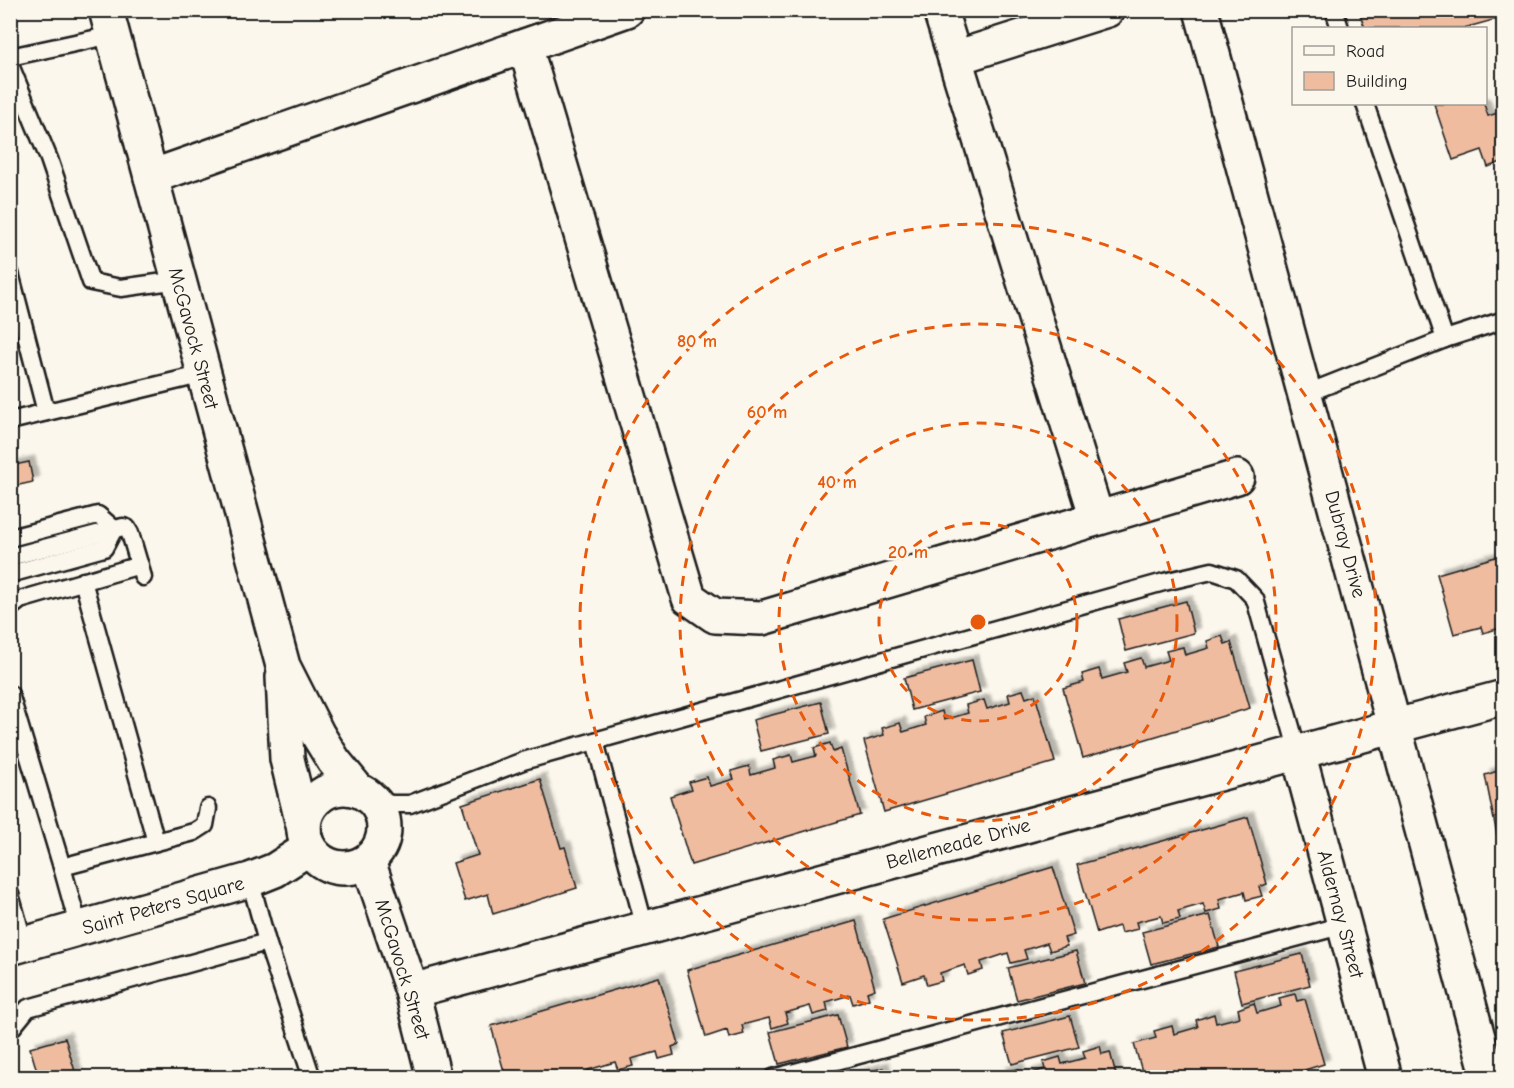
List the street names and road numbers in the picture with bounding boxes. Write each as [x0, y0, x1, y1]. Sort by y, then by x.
street label: McGavock Street [164, 265, 224, 413]
street label: Dubray Drive [1320, 488, 1371, 600]
street label: Bellemeade Drive [883, 813, 1033, 874]
street label: Aldernay Street [1312, 848, 1369, 982]
street label: Saint Peters Square [80, 871, 247, 940]
street label: McGavock Street [370, 896, 435, 1043]

